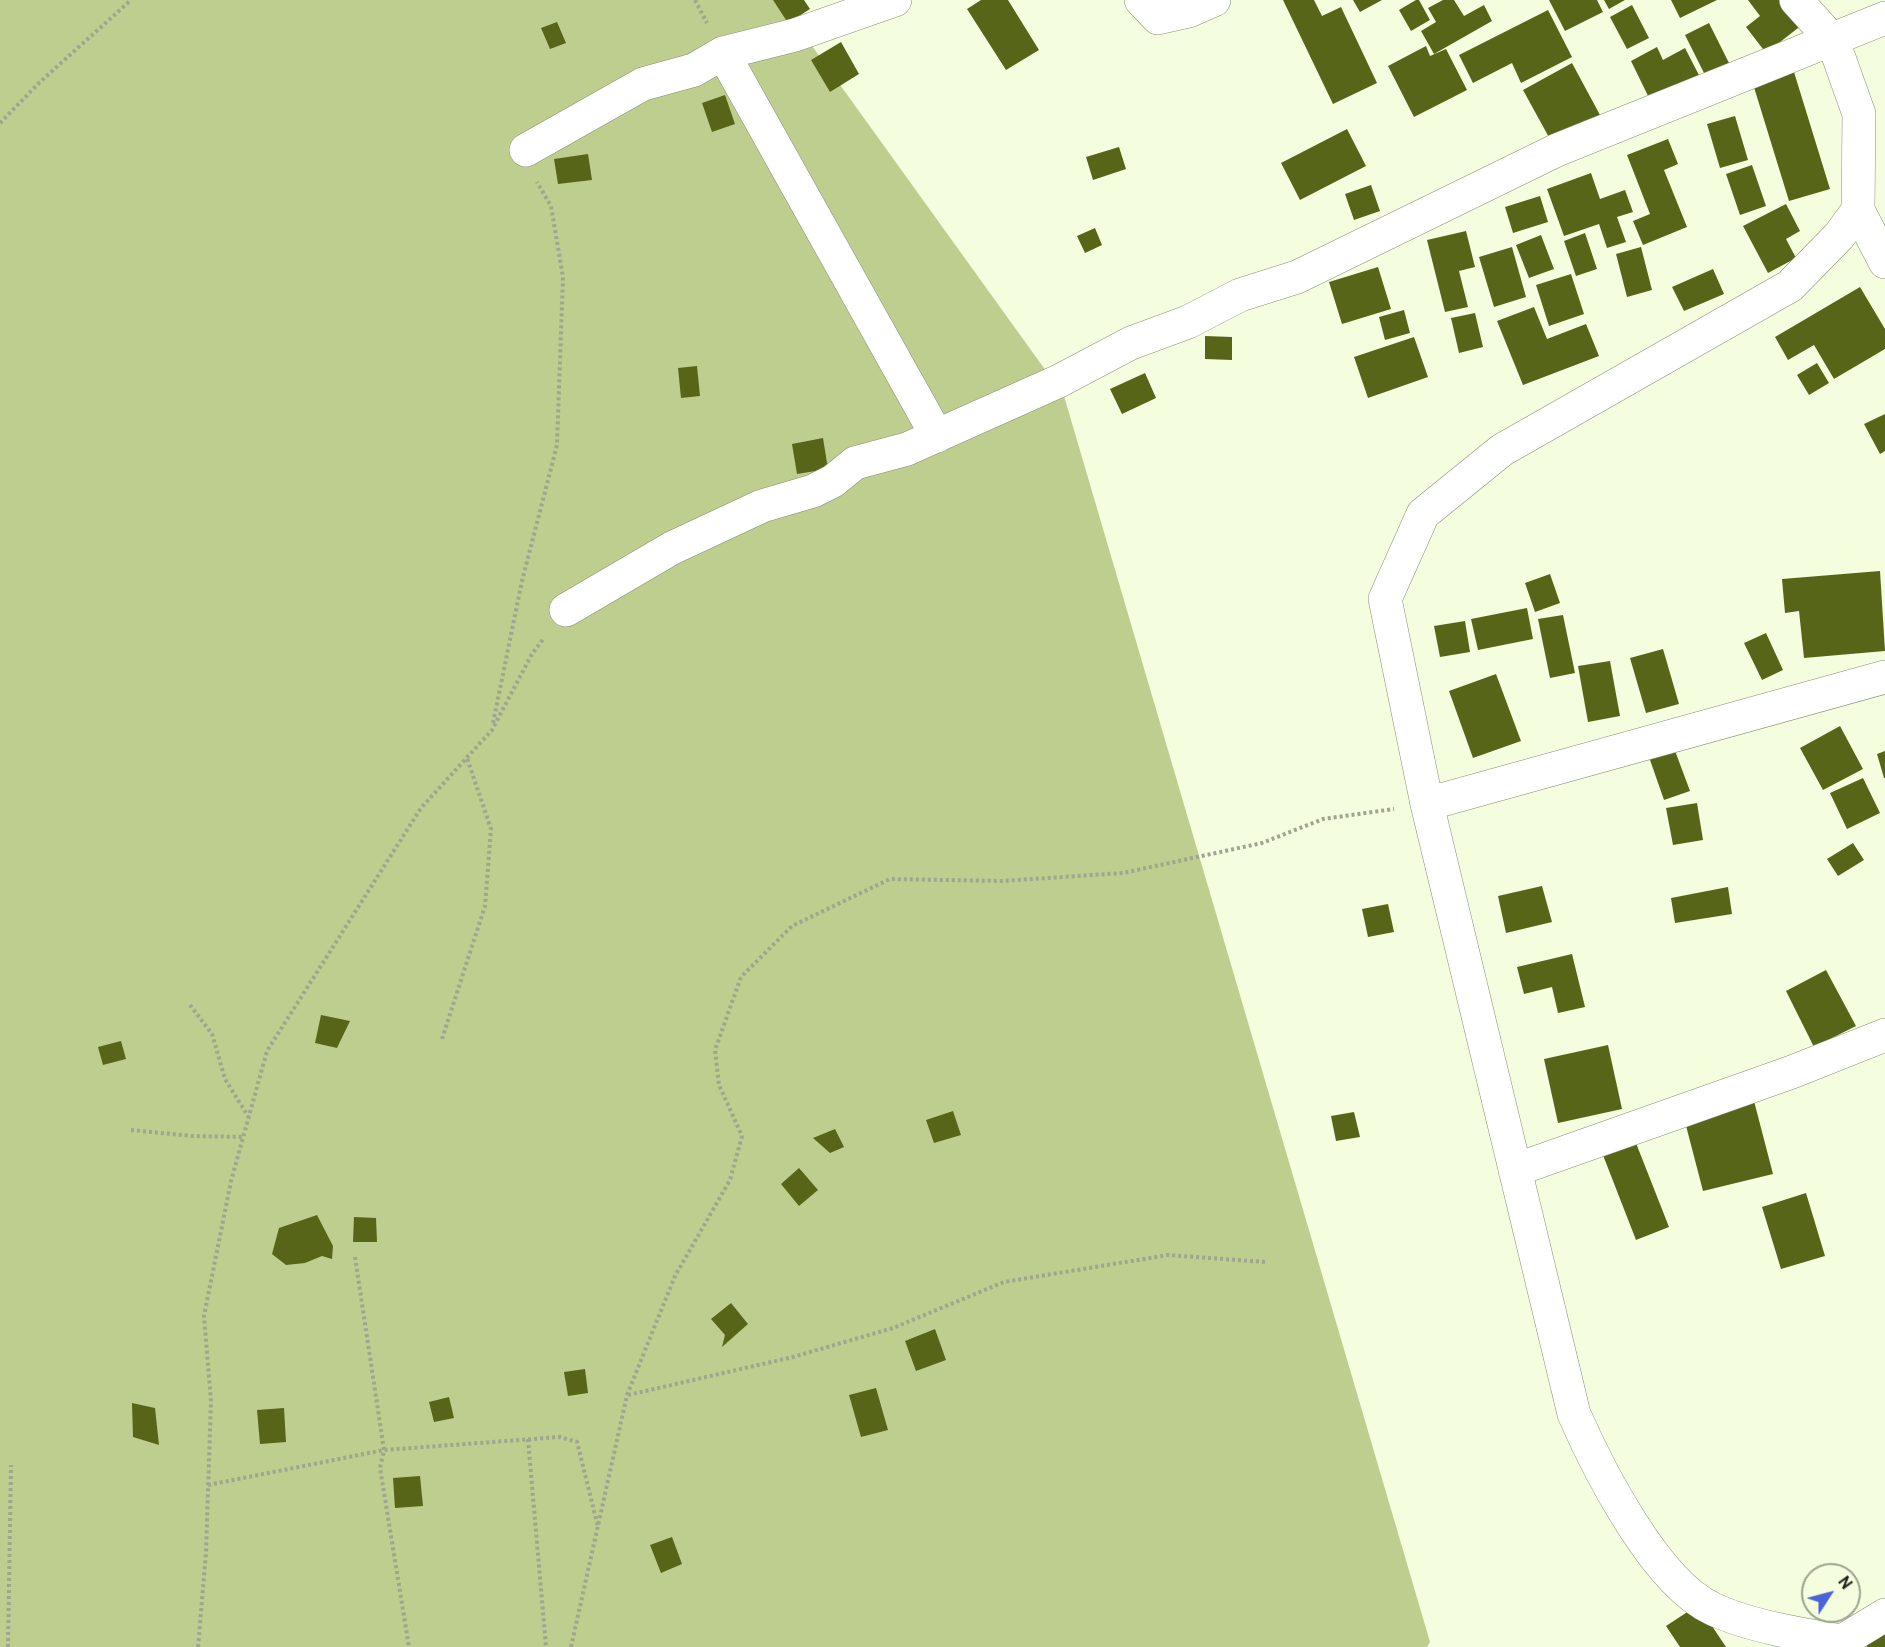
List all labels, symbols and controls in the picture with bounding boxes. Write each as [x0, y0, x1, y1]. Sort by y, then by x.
north arrow [1801, 1563, 1861, 1623]
text: N [1832, 1573, 1855, 1594]

